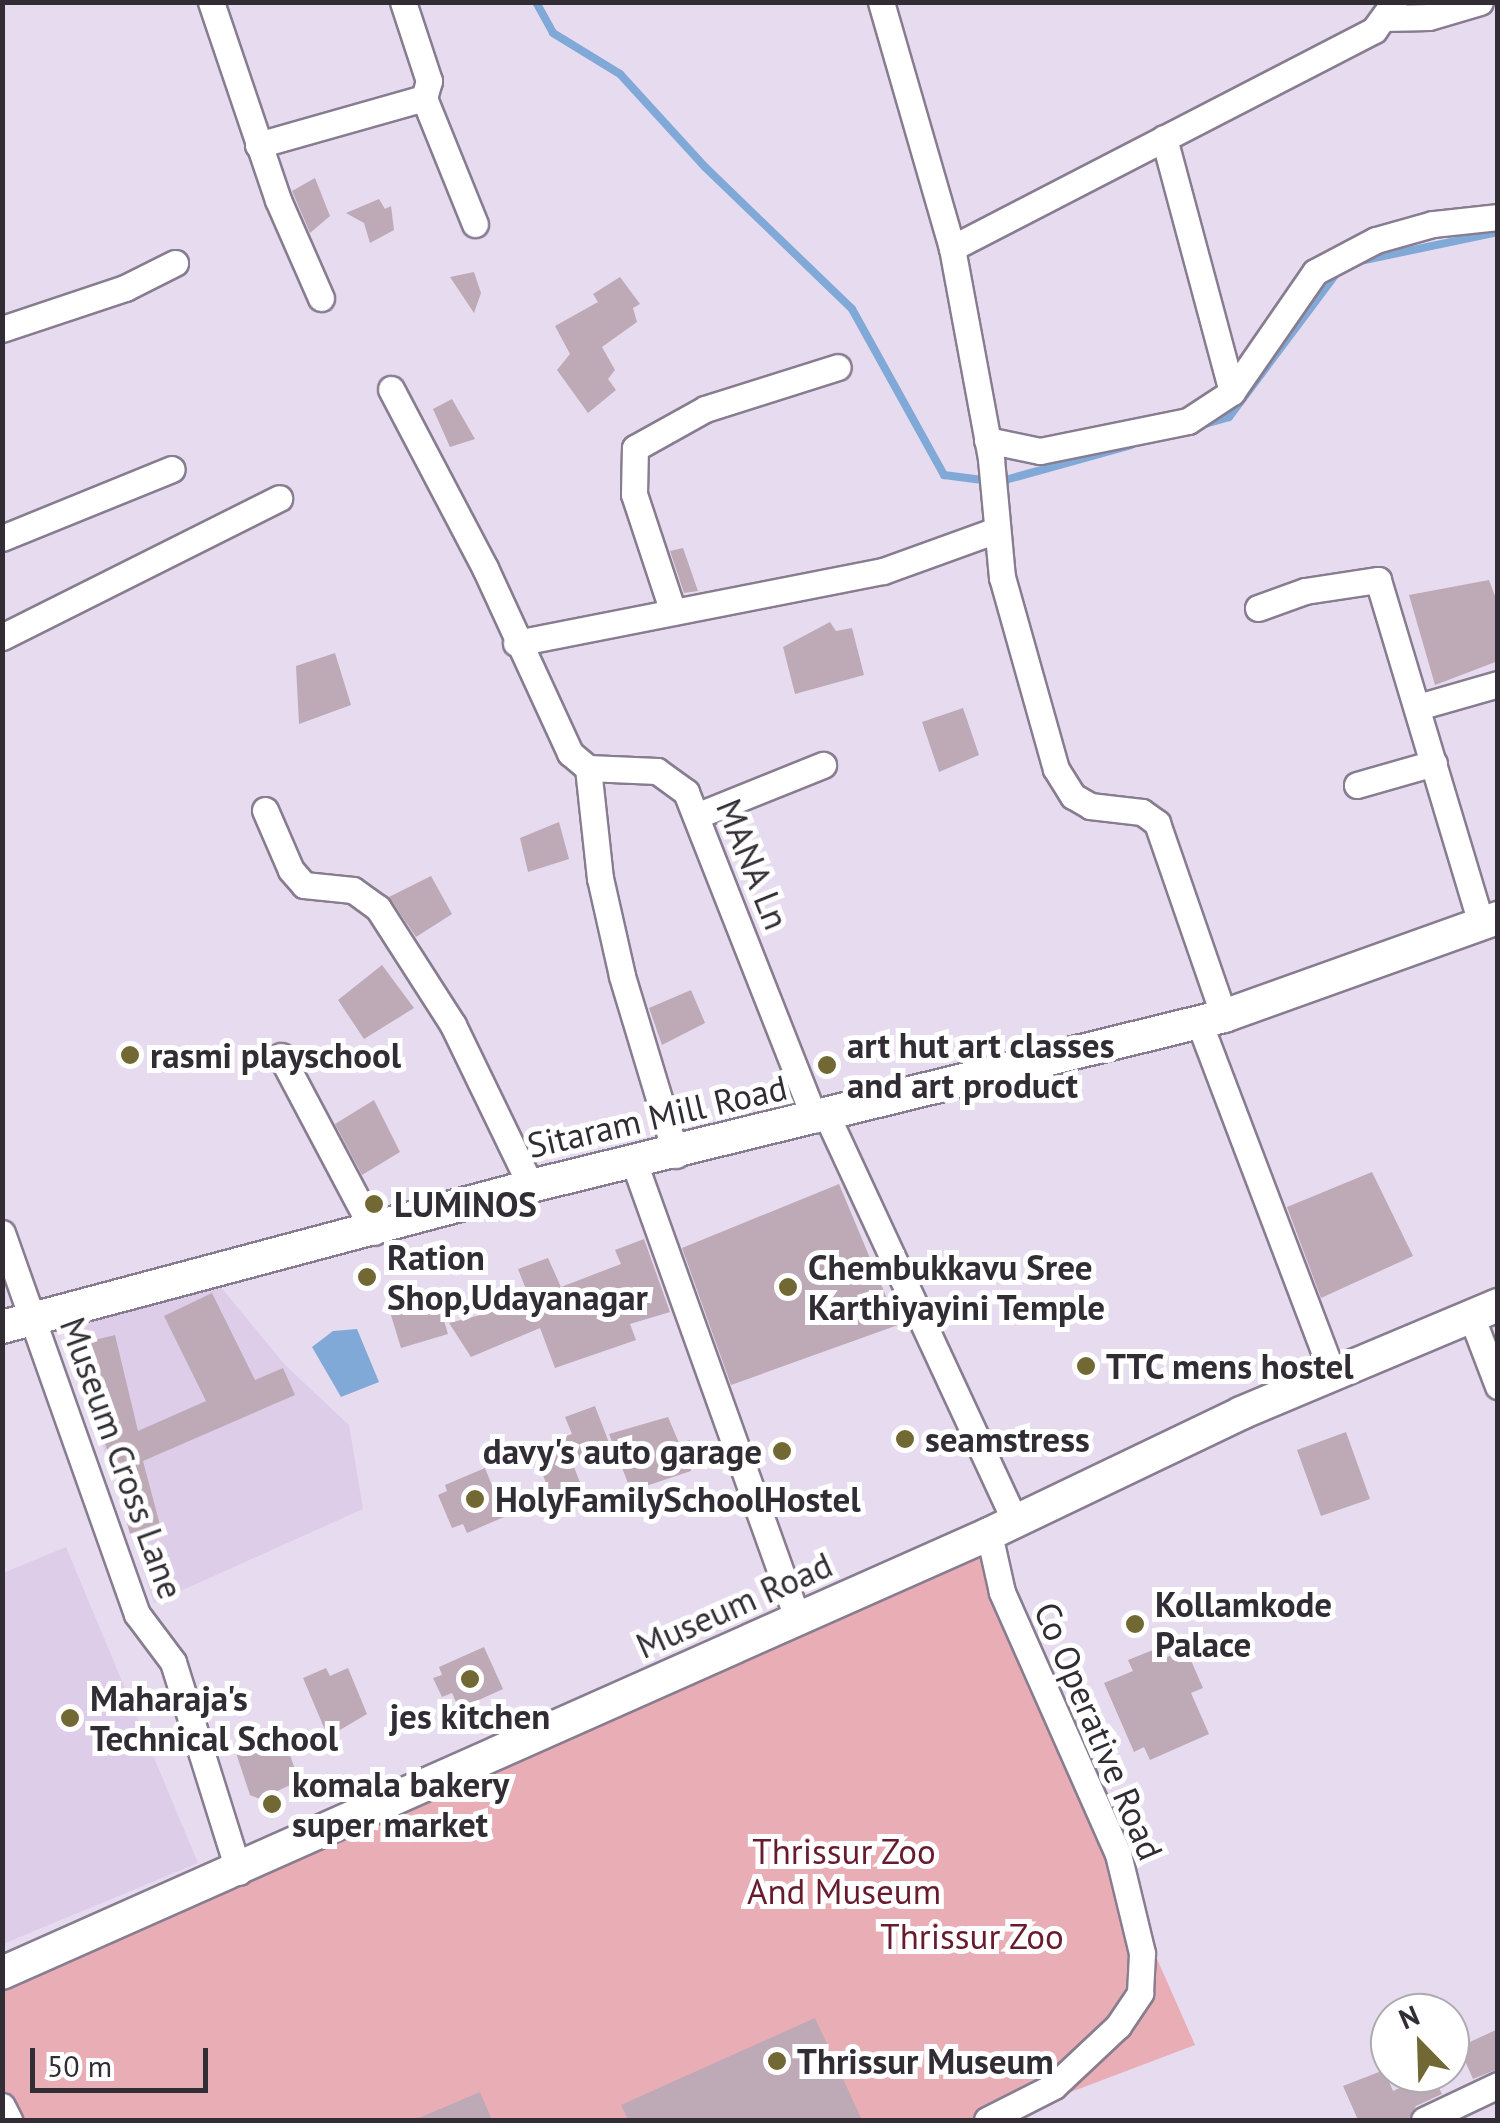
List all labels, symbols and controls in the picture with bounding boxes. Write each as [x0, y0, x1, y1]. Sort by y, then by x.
street label: MANA Ln [708, 792, 798, 936]
place label: art hut art classes and art product [847, 1024, 1114, 1106]
place label: rasmi playschool [150, 1034, 401, 1076]
marker: rasmi playschool [119, 1044, 141, 1066]
marker: art hut art classes and art product [816, 1054, 838, 1076]
street label: Sitaram Mill Road [523, 1066, 791, 1166]
place label: LUMINOS [394, 1183, 537, 1225]
marker: LUMINOS [363, 1193, 385, 1215]
place label: Ration Shop,Udayanagar [387, 1236, 648, 1318]
place label: Chembukkavu Sree Karthiyayini Temple [808, 1246, 1106, 1328]
marker: Ration Shop,Udayanagar [356, 1266, 378, 1288]
marker: Chembukkavu Sree Karthiyayini Temple [777, 1276, 799, 1298]
street label: Museum Cross Lane [52, 1312, 192, 1604]
place label: TTC mens hostel [1106, 1345, 1355, 1387]
marker: TTC mens hostel [1075, 1355, 1097, 1377]
place label: seamstress [925, 1418, 1090, 1460]
marker: seamstress [894, 1428, 916, 1450]
place label: davy's auto garage [483, 1430, 762, 1472]
marker: davy's auto garage [771, 1440, 793, 1462]
place label: HolyFamilySchoolHostel [495, 1478, 860, 1520]
marker: HolyFamilySchoolHostel [464, 1488, 486, 1510]
street label: Museum Road [630, 1543, 838, 1667]
place label: Kollamkode Palace [1155, 1583, 1332, 1665]
street label: Co Operative Road [1026, 1596, 1172, 1866]
marker: Kollamkode Palace [1124, 1613, 1146, 1635]
marker: jes kitchen [459, 1668, 481, 1690]
place label: Maharaja's Technical School [90, 1677, 338, 1759]
place label: jes kitchen [390, 1695, 550, 1737]
marker: Maharaja's Technical School [59, 1707, 81, 1729]
place label: komala bakery super market [292, 1763, 509, 1845]
marker: komala bakery super market [261, 1793, 283, 1815]
park label: Thrissur Zoo And Museum [747, 1830, 941, 1912]
park label: Thrissur Zoo [880, 1915, 1064, 1957]
north arrow [1370, 1993, 1470, 2093]
text: N [1393, 1996, 1425, 2037]
scale bar [35, 2028, 212, 2090]
place label: Thrissur Museum [797, 2040, 1054, 2082]
text: 50 m [47, 2046, 112, 2085]
marker: Thrissur Museum [766, 2050, 788, 2072]

